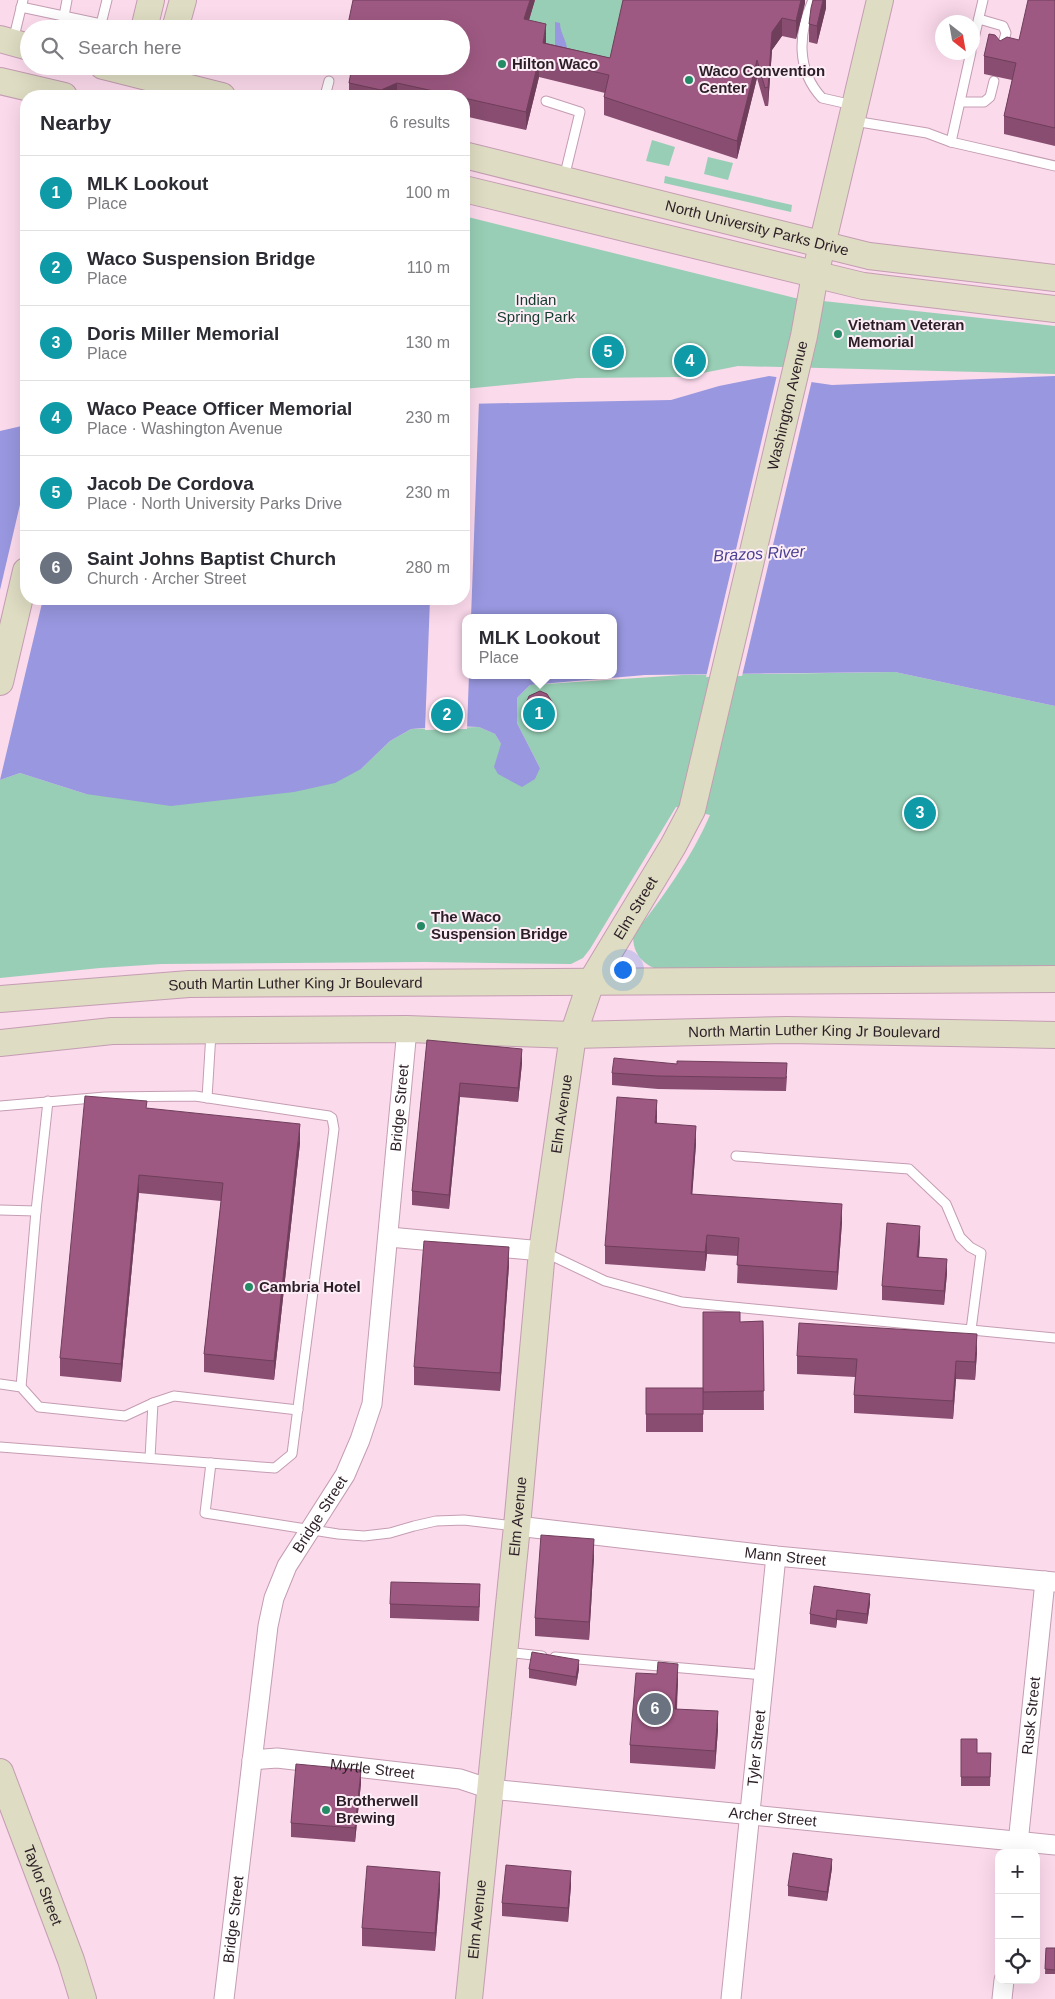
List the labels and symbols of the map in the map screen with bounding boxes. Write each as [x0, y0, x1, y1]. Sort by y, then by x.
north arrow [935, 15, 980, 60]
place label: Hilton Waco [512, 55, 598, 72]
marker: Hilton Waco [496, 58, 508, 70]
place label: Waco Convention Center [699, 62, 825, 96]
marker: Waco Convention Center [683, 74, 695, 86]
street label: North University Parks Drive [664, 197, 851, 259]
park label: Indian Spring Park [497, 291, 576, 325]
place label: Vietnam Veteran Memorial [848, 316, 964, 350]
marker: Vietnam Veteran Memorial [832, 328, 844, 340]
pin: 5 [592, 333, 624, 371]
street label: Washington Avenue [764, 339, 811, 472]
pin: 4 [674, 342, 706, 380]
water label: Brazos River [713, 543, 806, 564]
pin: 1 [523, 695, 555, 733]
pin: 2 [431, 696, 463, 734]
pin: 3 [904, 794, 936, 832]
street label: Elm Street [610, 873, 661, 942]
place label: The Waco Suspension Bridge [431, 908, 568, 942]
marker: The Waco Suspension Bridge [415, 920, 427, 932]
your location [610, 957, 636, 983]
street label: South Martin Luther King Jr Boulevard [168, 974, 423, 994]
street label: North Martin Luther King Jr Boulevard [688, 1021, 940, 1041]
street label: Bridge Street [387, 1063, 412, 1152]
street label: Elm Avenue [547, 1073, 575, 1155]
place label: Cambria Hotel [259, 1278, 361, 1295]
marker: Cambria Hotel [243, 1281, 255, 1293]
street label: Bridge Street [289, 1472, 351, 1556]
street label: Elm Avenue [505, 1476, 529, 1557]
street label: Mann Street [744, 1543, 828, 1569]
street label: Rusk Street [1018, 1675, 1043, 1756]
pin: 6 [639, 1690, 671, 1728]
street label: Tyler Street [744, 1708, 768, 1787]
street label: Myrtle Street [329, 1755, 416, 1782]
place label: Brotherwell Brewing [336, 1792, 419, 1826]
marker: Brotherwell Brewing [320, 1804, 332, 1816]
street label: Archer Street [728, 1804, 818, 1829]
street label: Taylor Street [20, 1843, 66, 1928]
street label: Bridge Street [219, 1874, 247, 1964]
street label: Elm Avenue [464, 1879, 489, 1960]

